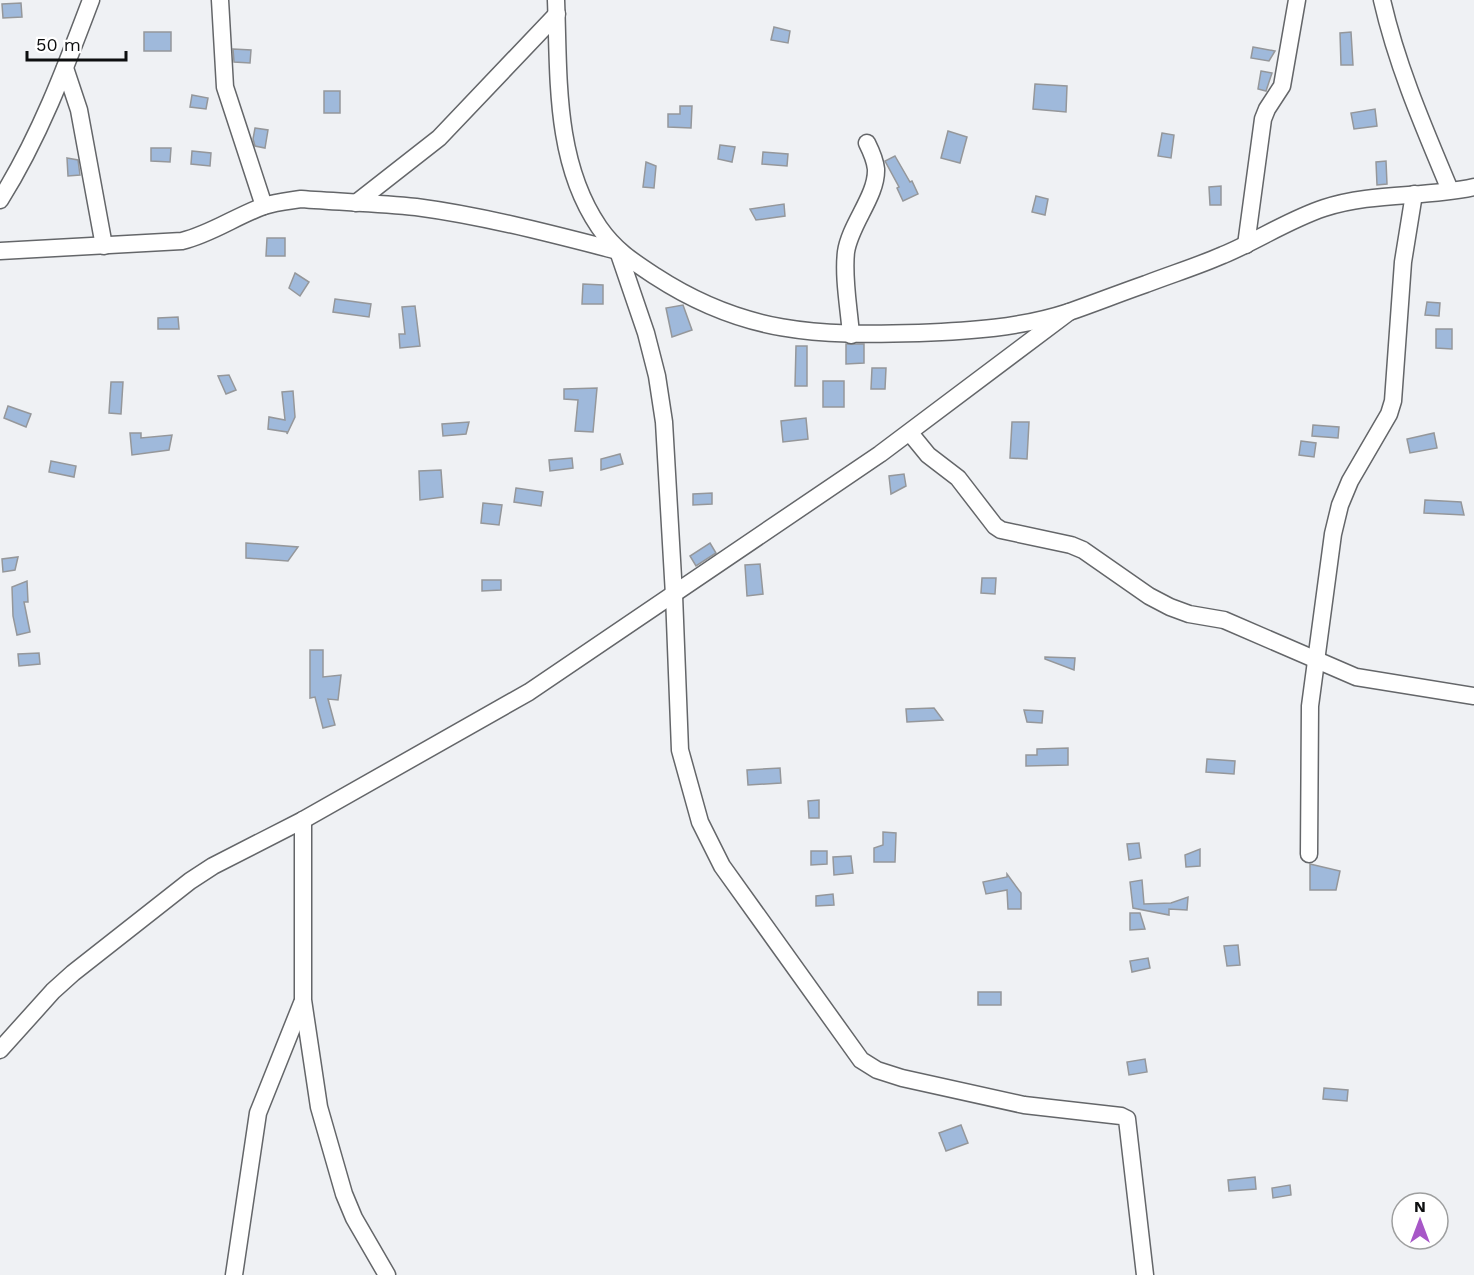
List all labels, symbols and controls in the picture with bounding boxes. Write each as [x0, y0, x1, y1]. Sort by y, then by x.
scale bar [27, 24, 126, 62]
text: 50 m [36, 34, 81, 55]
north arrow [1390, 1191, 1450, 1251]
text: N [1414, 1197, 1426, 1216]

